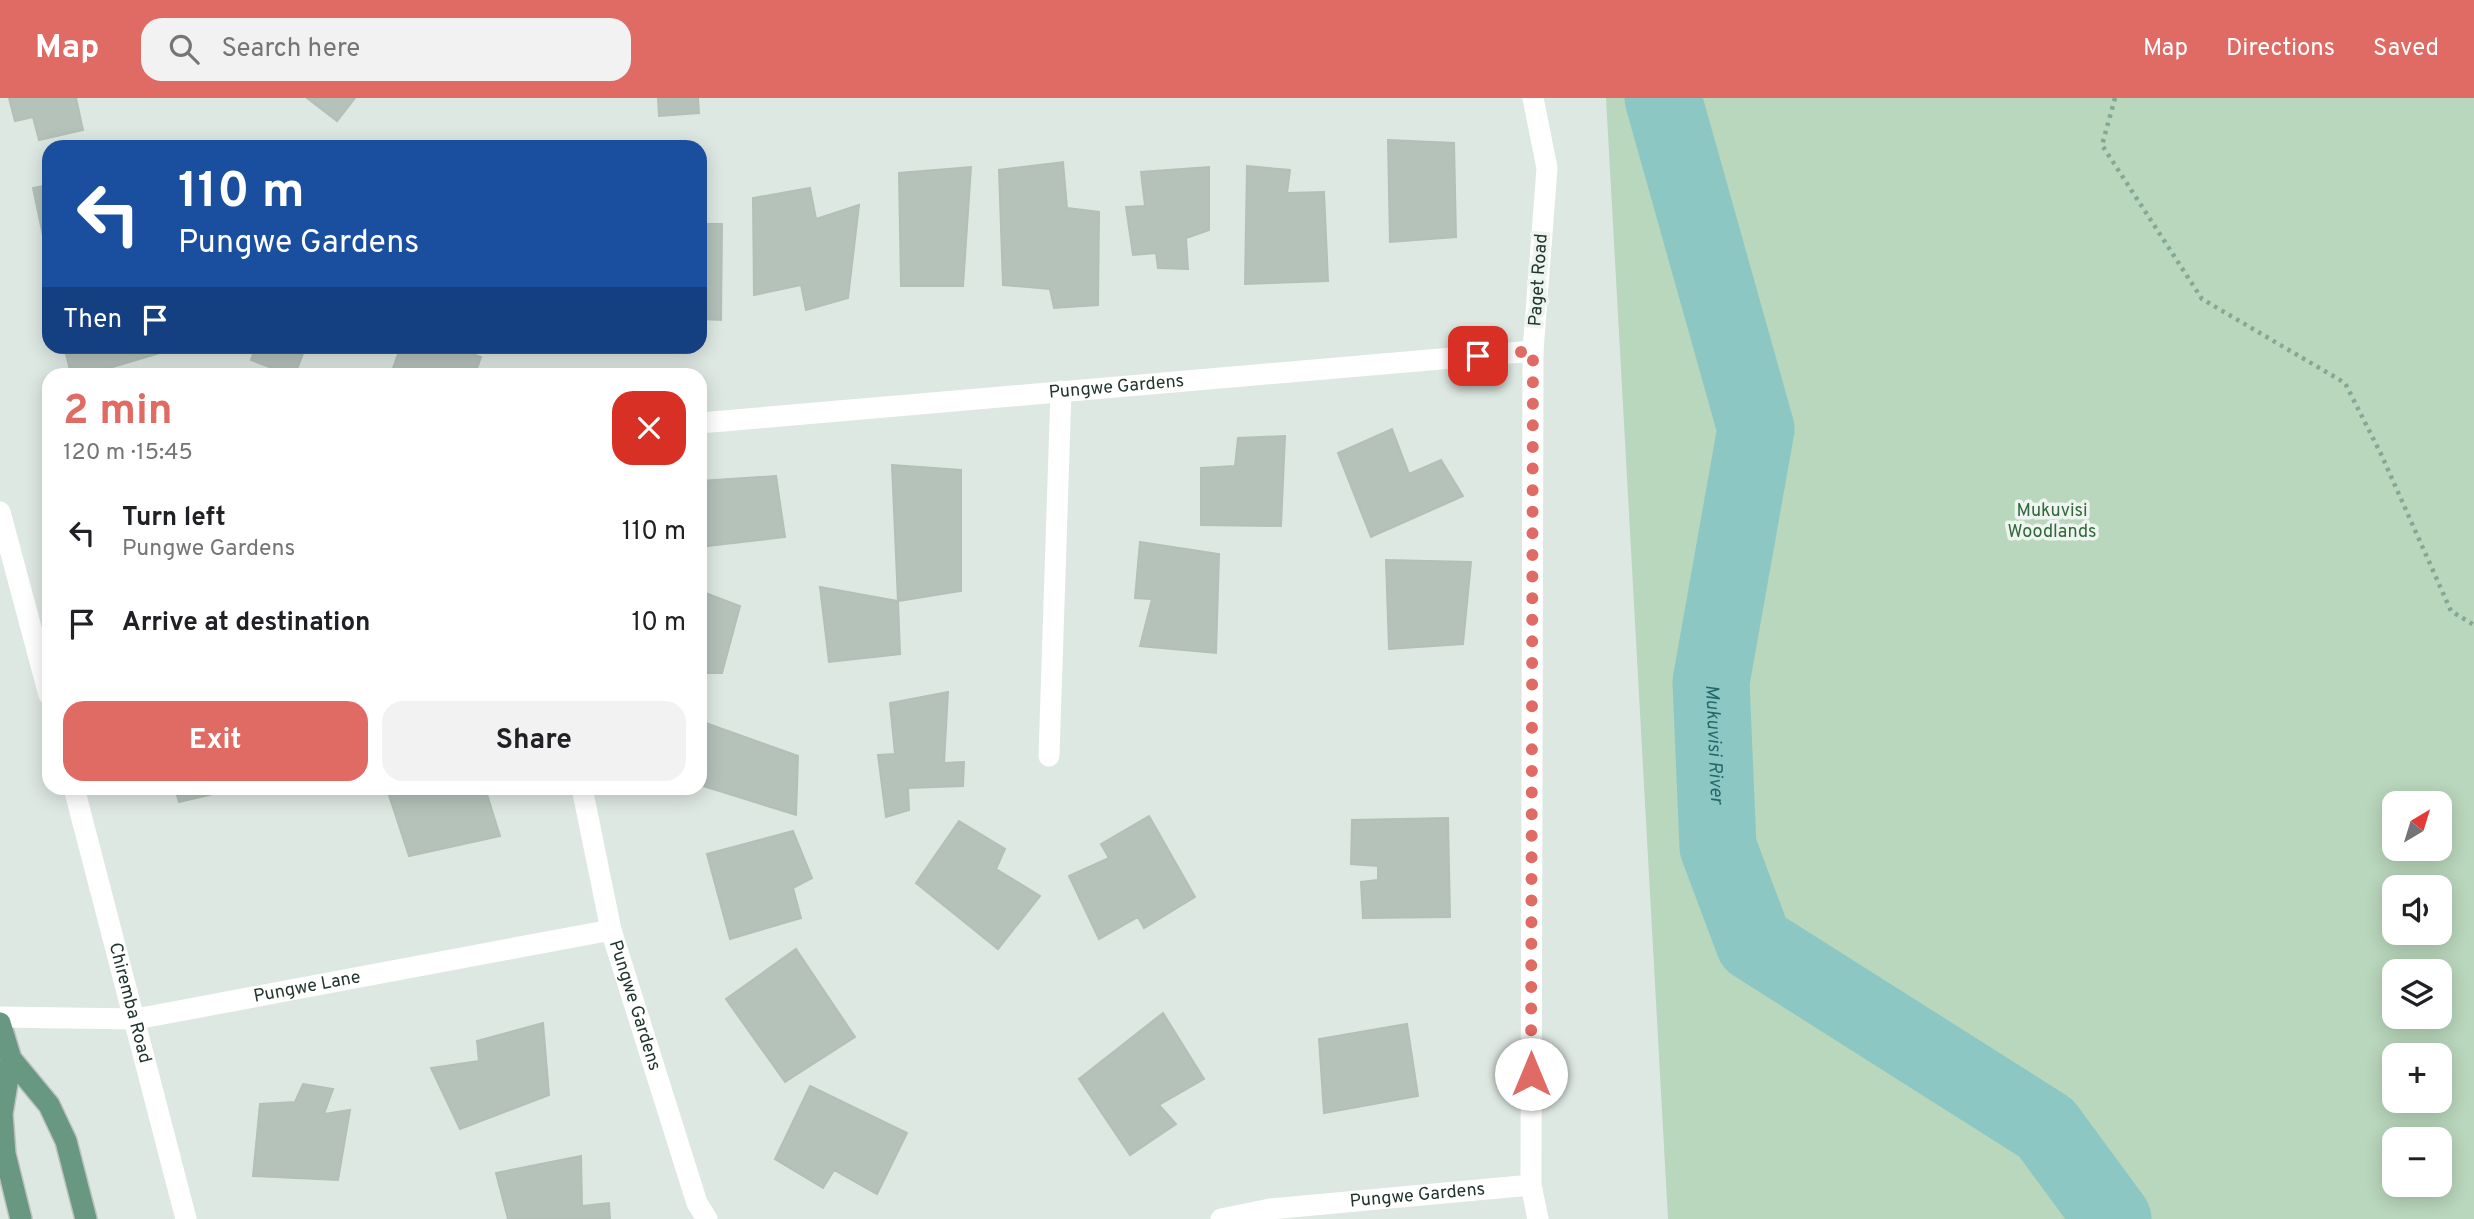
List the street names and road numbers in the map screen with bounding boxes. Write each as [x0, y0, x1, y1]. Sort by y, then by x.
street label: Paget Road [1524, 233, 1554, 327]
street label: Pungwe Gardens [1048, 370, 1185, 404]
street label: Pungwe Gardens [603, 937, 666, 1074]
street label: Chiremba Road [103, 940, 157, 1066]
street label: Pungwe Lane [252, 966, 362, 1008]
street label: Pungwe Gardens [1349, 1178, 1486, 1213]

